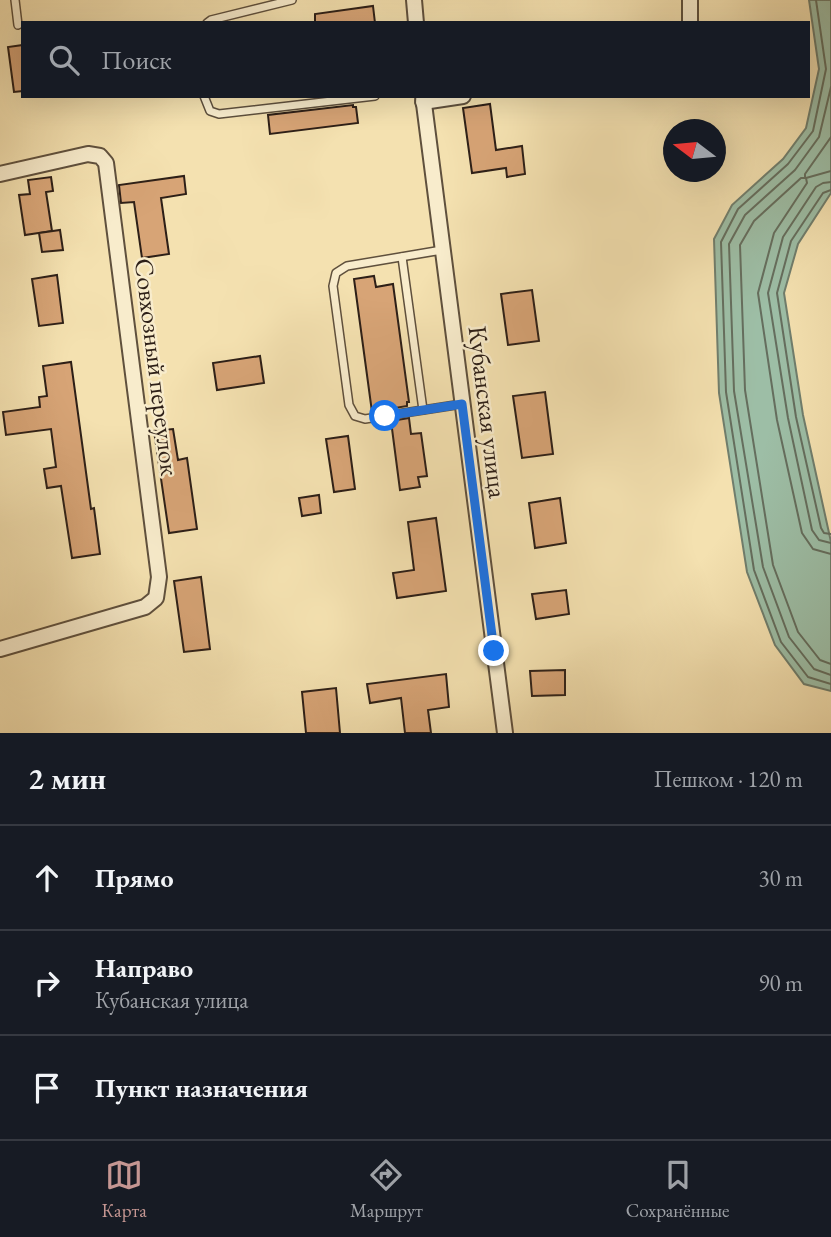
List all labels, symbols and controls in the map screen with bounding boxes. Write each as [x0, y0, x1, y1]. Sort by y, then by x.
search box [21, 21, 810, 98]
icon: search [45, 41, 83, 79]
text: Поиск [101, 43, 172, 77]
north arrow [663, 119, 726, 182]
street label: Совхозный переулок [127, 256, 187, 478]
street label: Кубанская улица [461, 324, 516, 501]
route start [369, 400, 400, 431]
route end [478, 635, 509, 666]
text: 2 мин [28, 759, 106, 798]
text: Пешком · 120 m [654, 764, 803, 794]
icon: ahead [28, 859, 66, 897]
text: Прямо [95, 861, 174, 895]
text: 30 m [758, 863, 803, 893]
text: Направо [95, 951, 193, 985]
icon: right [28, 964, 66, 1002]
text: 90 m [758, 968, 803, 998]
text: Кубанская улица [95, 985, 248, 1015]
icon: arrive [28, 1069, 66, 1107]
text: Пункт назначения [95, 1071, 308, 1105]
tab: Карта [102, 1156, 147, 1223]
tab: Маршрут [350, 1156, 423, 1223]
tab: Сохранённые [626, 1156, 729, 1223]

